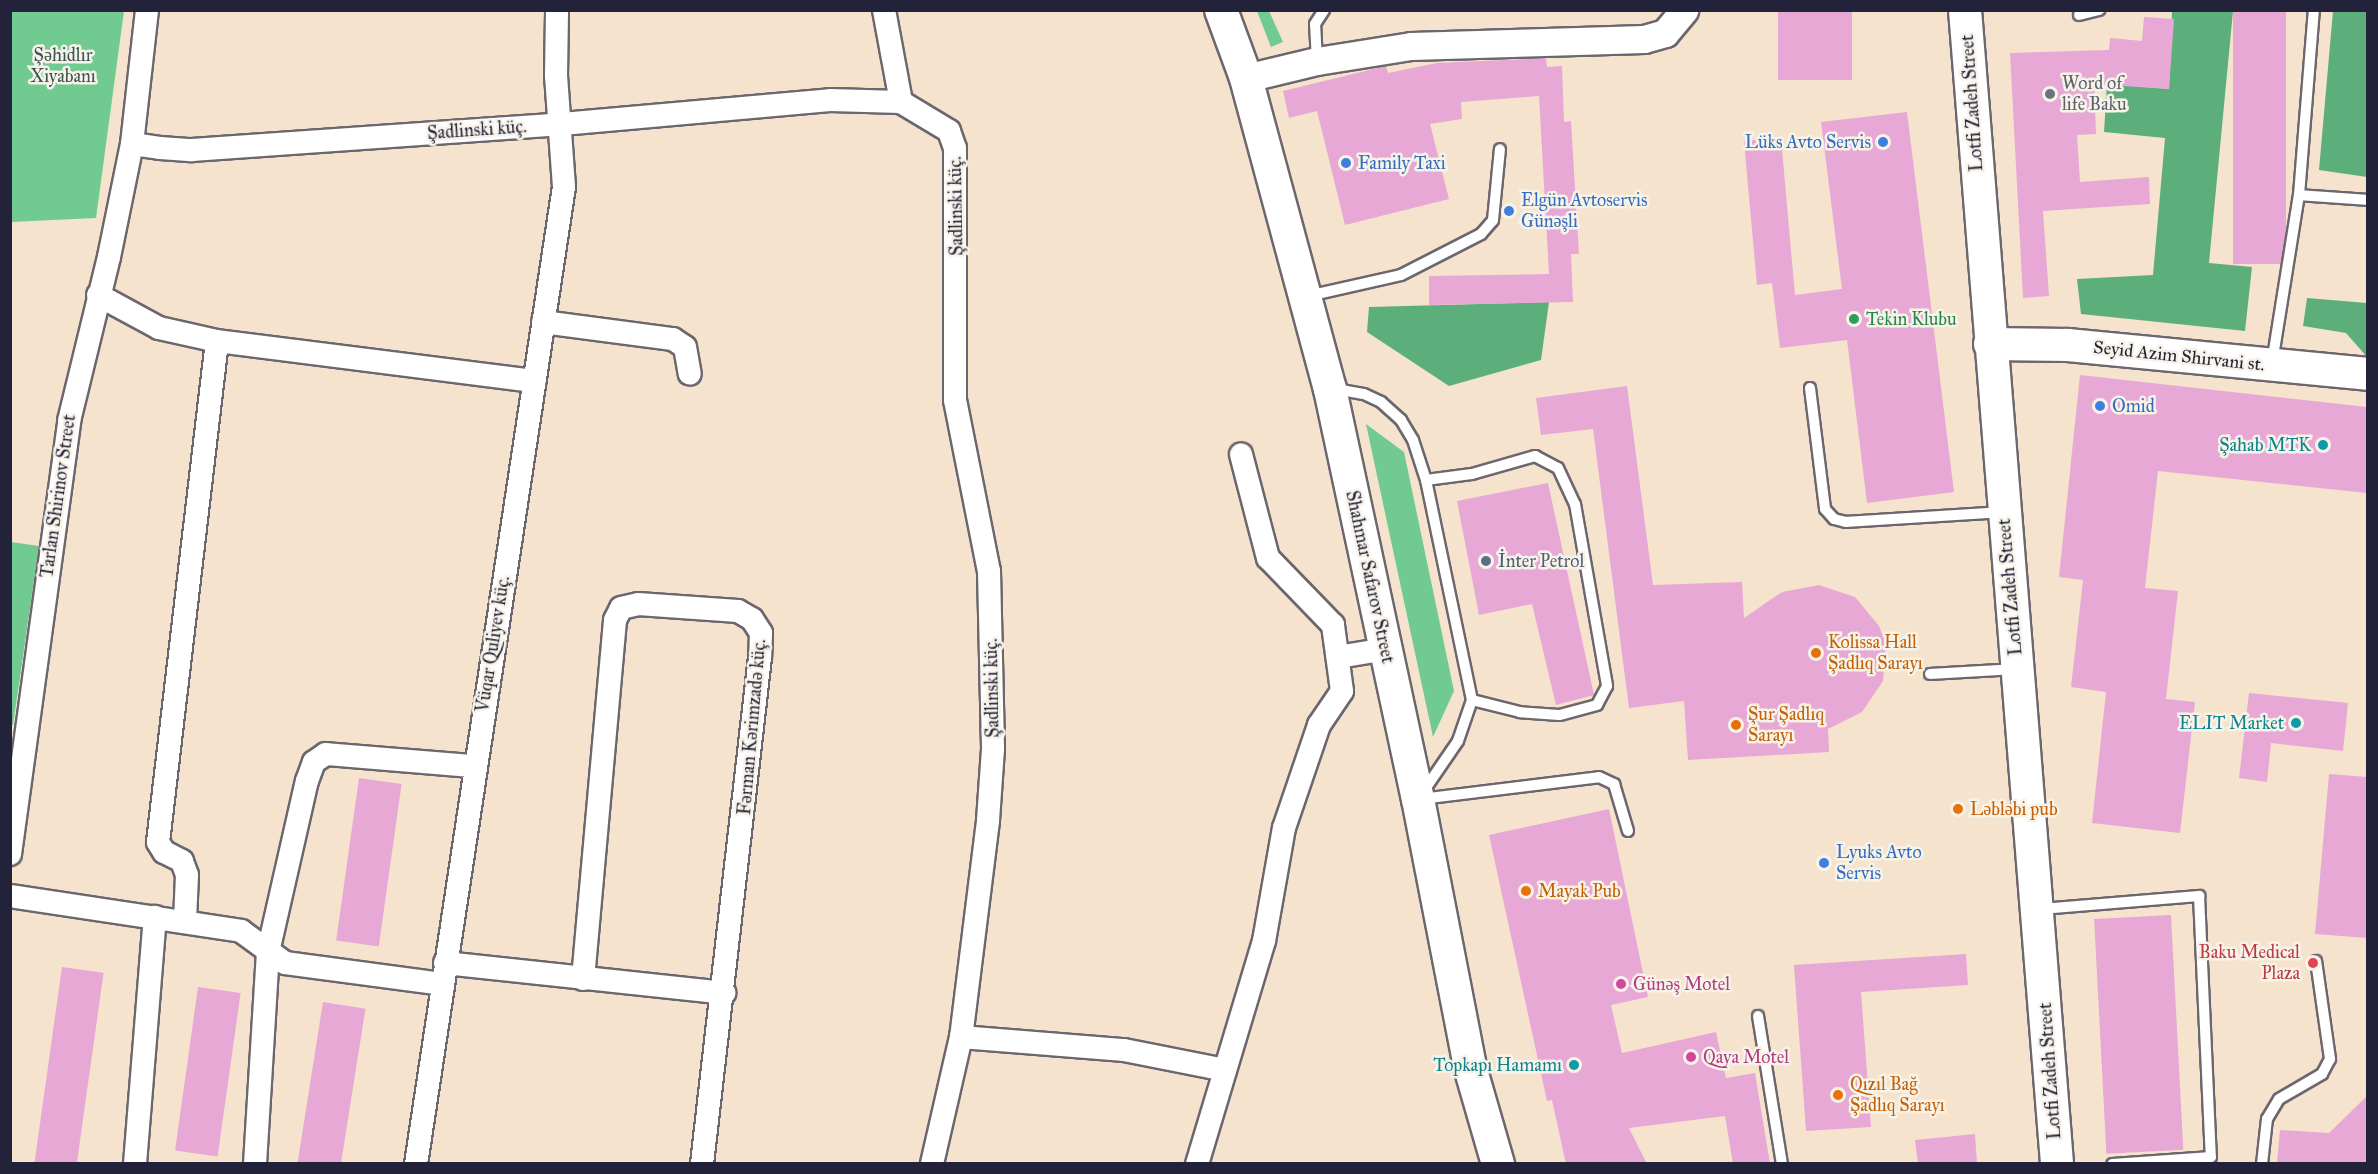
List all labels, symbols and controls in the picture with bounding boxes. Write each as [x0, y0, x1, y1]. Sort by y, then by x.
street label: Lotfi Zadeh Street [1956, 34, 1988, 172]
park label: Şəhidlır Xiyabanı [30, 45, 96, 88]
place label: Word of life Baku [2062, 73, 2127, 116]
marker: Word of life Baku [2043, 87, 2057, 101]
street label: Şadlinski küç. [427, 116, 527, 144]
place label: Lüks Avto Servis [1745, 131, 1871, 153]
marker: Lüks Avto Servis [1876, 135, 1890, 149]
place label: Family Taxi [1358, 152, 1446, 174]
street label: Şadlinski küç. [944, 156, 968, 256]
marker: Family Taxi [1339, 156, 1353, 170]
place label: Elgün Avtoservis Günəşli [1521, 190, 1648, 232]
marker: Elgün Avtoservis Günəşli [1502, 204, 1516, 218]
place label: Tekin Klubu [1866, 308, 1957, 330]
marker: Tekin Klubu [1847, 312, 1861, 326]
street label: Seyid Azim Shirvani st. [2092, 336, 2266, 376]
place label: Omid [2112, 395, 2155, 417]
marker: Omid [2093, 399, 2107, 413]
street label: Tarlan Shirinov Street [36, 413, 80, 579]
place label: Şahab MTK [2219, 434, 2311, 456]
marker: Şahab MTK [2316, 438, 2330, 452]
street label: Shahmar Safarov Street [1341, 489, 1399, 665]
street label: Lotfi Zadeh Street [1993, 518, 2027, 656]
place label: İnter Petrol [1498, 550, 1584, 572]
marker: İnter Petrol [1479, 554, 1493, 568]
street label: Vüqar Quliyev küç. [472, 574, 514, 714]
place label: Kolissa Hall Şadlıq Sarayı [1828, 632, 1923, 674]
street label: Fərman Kərimzadə küç. [734, 638, 770, 816]
street label: Şadlinski küç. [980, 638, 1004, 738]
marker: Kolissa Hall Şadlıq Sarayı [1809, 646, 1823, 660]
place label: Şur Şadlıq Sarayı [1748, 704, 1824, 746]
place label: ELIT Market [2179, 712, 2284, 734]
marker: ELIT Market [2289, 716, 2303, 730]
marker: Şur Şadlıq Sarayı [1729, 718, 1743, 732]
place label: Ləbləbi pub [1970, 798, 2058, 820]
marker: Ləbləbi pub [1951, 802, 1965, 816]
place label: Lyuks Avto Servis [1836, 842, 1922, 884]
marker: Lyuks Avto Servis [1817, 856, 1831, 870]
place label: Mayak Pub [1538, 880, 1621, 902]
marker: Mayak Pub [1519, 884, 1533, 898]
place label: Baku Medical Plaza [2199, 942, 2300, 984]
marker: Baku Medical Plaza [2304, 954, 2322, 972]
place label: Günəş Motel [1633, 973, 1730, 995]
marker: Günəş Motel [1614, 977, 1628, 991]
street label: Lotfi Zadeh Street [2034, 1002, 2066, 1140]
place label: Qaya Motel [1703, 1046, 1789, 1068]
marker: Qaya Motel [1684, 1050, 1698, 1064]
place label: Topkapı Hamamı [1433, 1054, 1562, 1076]
marker: Topkapı Hamamı [1567, 1058, 1581, 1072]
place label: Qızıl Bağ Şadlıq Sarayı [1850, 1074, 1945, 1116]
marker: Qızıl Bağ Şadlıq Sarayı [1831, 1088, 1845, 1102]

